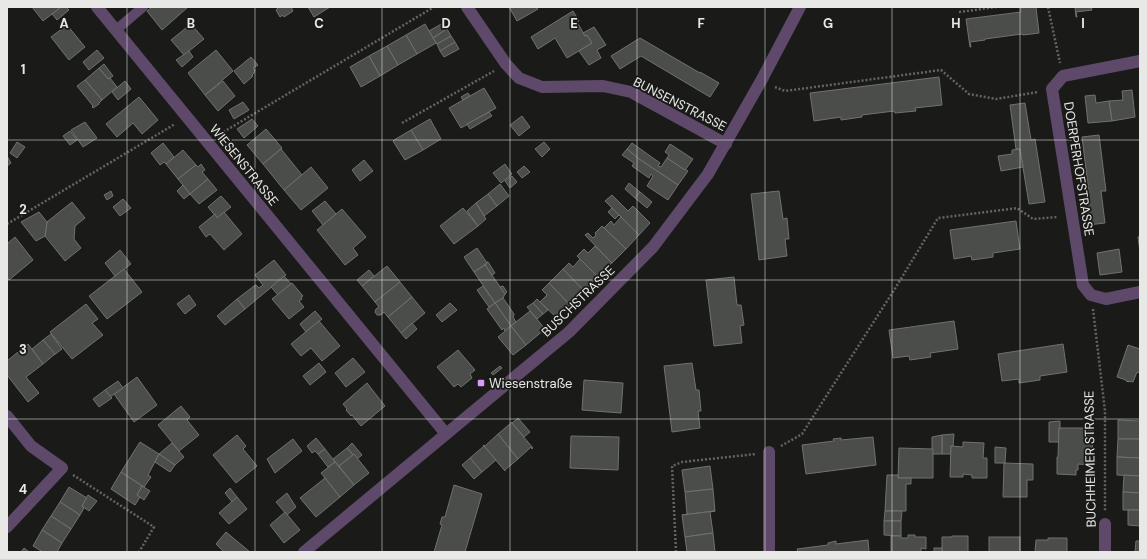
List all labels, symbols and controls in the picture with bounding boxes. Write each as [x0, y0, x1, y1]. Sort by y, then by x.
text: A [59, 15, 69, 32]
text: B [187, 15, 195, 32]
text: C [314, 15, 324, 32]
text: D [441, 15, 451, 32]
text: E [570, 15, 578, 32]
text: F [697, 15, 705, 32]
text: G [823, 15, 833, 32]
text: H [951, 15, 961, 32]
text: I [1081, 15, 1085, 32]
text: 1 [21, 61, 25, 78]
street label: BUNSENSTRASSE [630, 73, 730, 135]
street label: DOERPERHOFSTRASSE [1060, 101, 1098, 237]
street label: WIESENSTRASSE [206, 121, 282, 209]
text: 2 [19, 201, 27, 218]
street label: BUSCHSTRASSE [538, 262, 618, 340]
text: 3 [19, 341, 27, 358]
place label: Wiesenstraße [489, 375, 572, 392]
marker: Wiesenstraße [476, 378, 486, 388]
street label: BUCHHEIMER STRASSE [1080, 391, 1100, 527]
text: 4 [19, 481, 27, 498]

